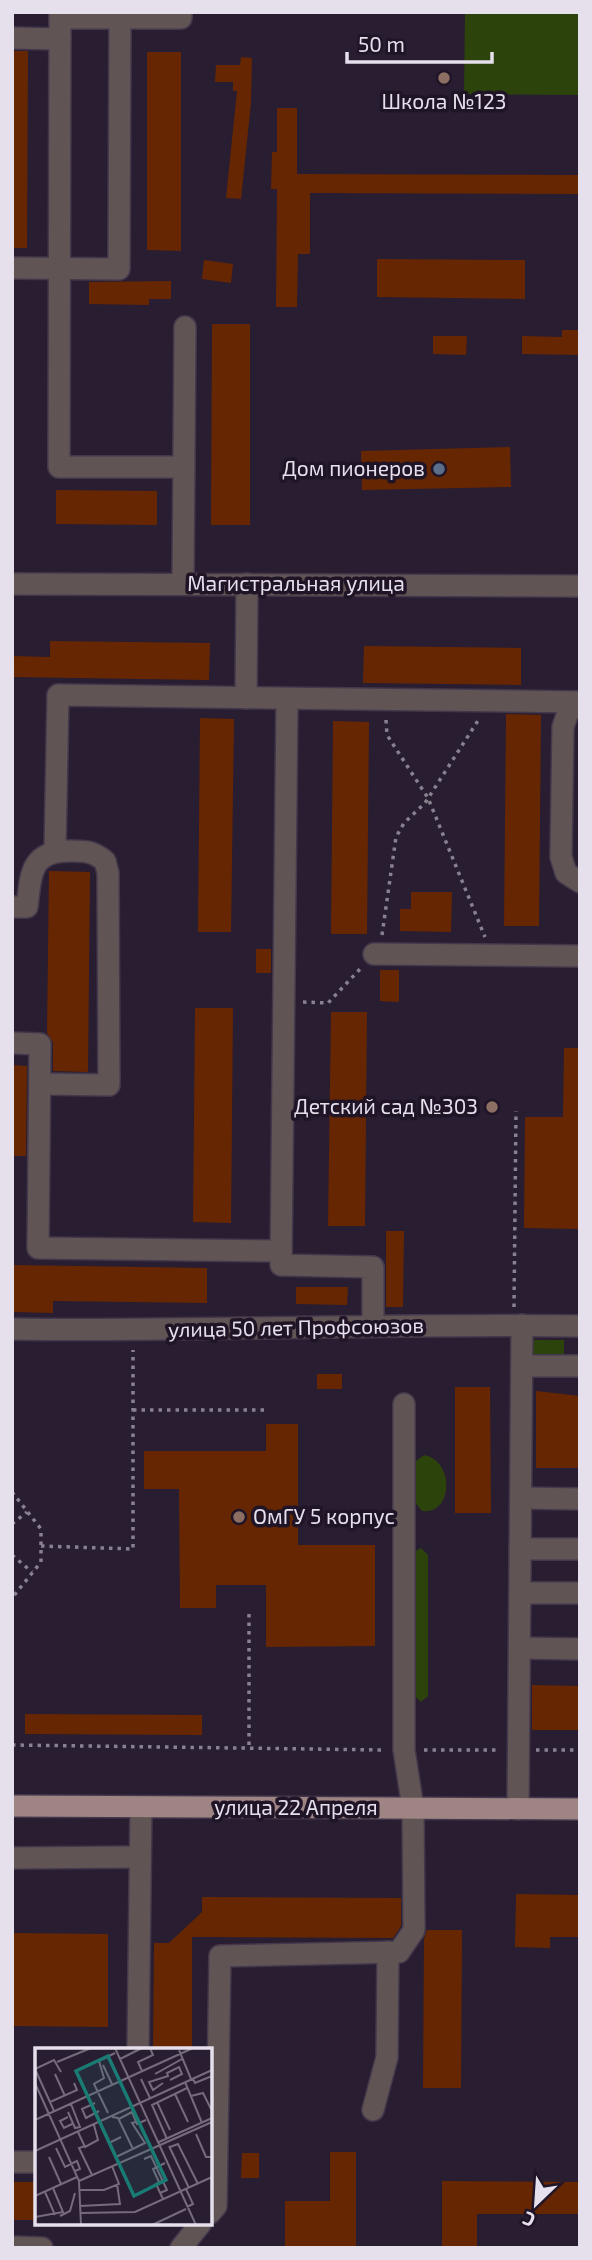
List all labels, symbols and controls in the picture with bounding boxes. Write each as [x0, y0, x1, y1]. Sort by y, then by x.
scale bar [347, 21, 492, 65]
text: 50 m [358, 31, 405, 56]
marker: Школа №123 [436, 70, 452, 86]
place label: Школа №123 [382, 88, 506, 113]
place label: Дом пионеров [282, 455, 425, 480]
marker: Дом пионеров [431, 461, 447, 477]
street label: Магистральная улица [187, 570, 405, 596]
place label: Детский сад №303 [294, 1093, 478, 1118]
marker: Детский сад №303 [484, 1099, 500, 1115]
street label: улица 50 лет Профсоюзов [168, 1312, 424, 1342]
place label: ОмГУ 5 корпус [253, 1503, 395, 1529]
marker: ОмГУ 5 корпус [231, 1509, 247, 1525]
street label: улица 22 Апреля [214, 1794, 378, 1820]
inset map [35, 2048, 212, 2225]
north arrow [501, 2169, 571, 2239]
text: С [519, 2207, 539, 2233]

